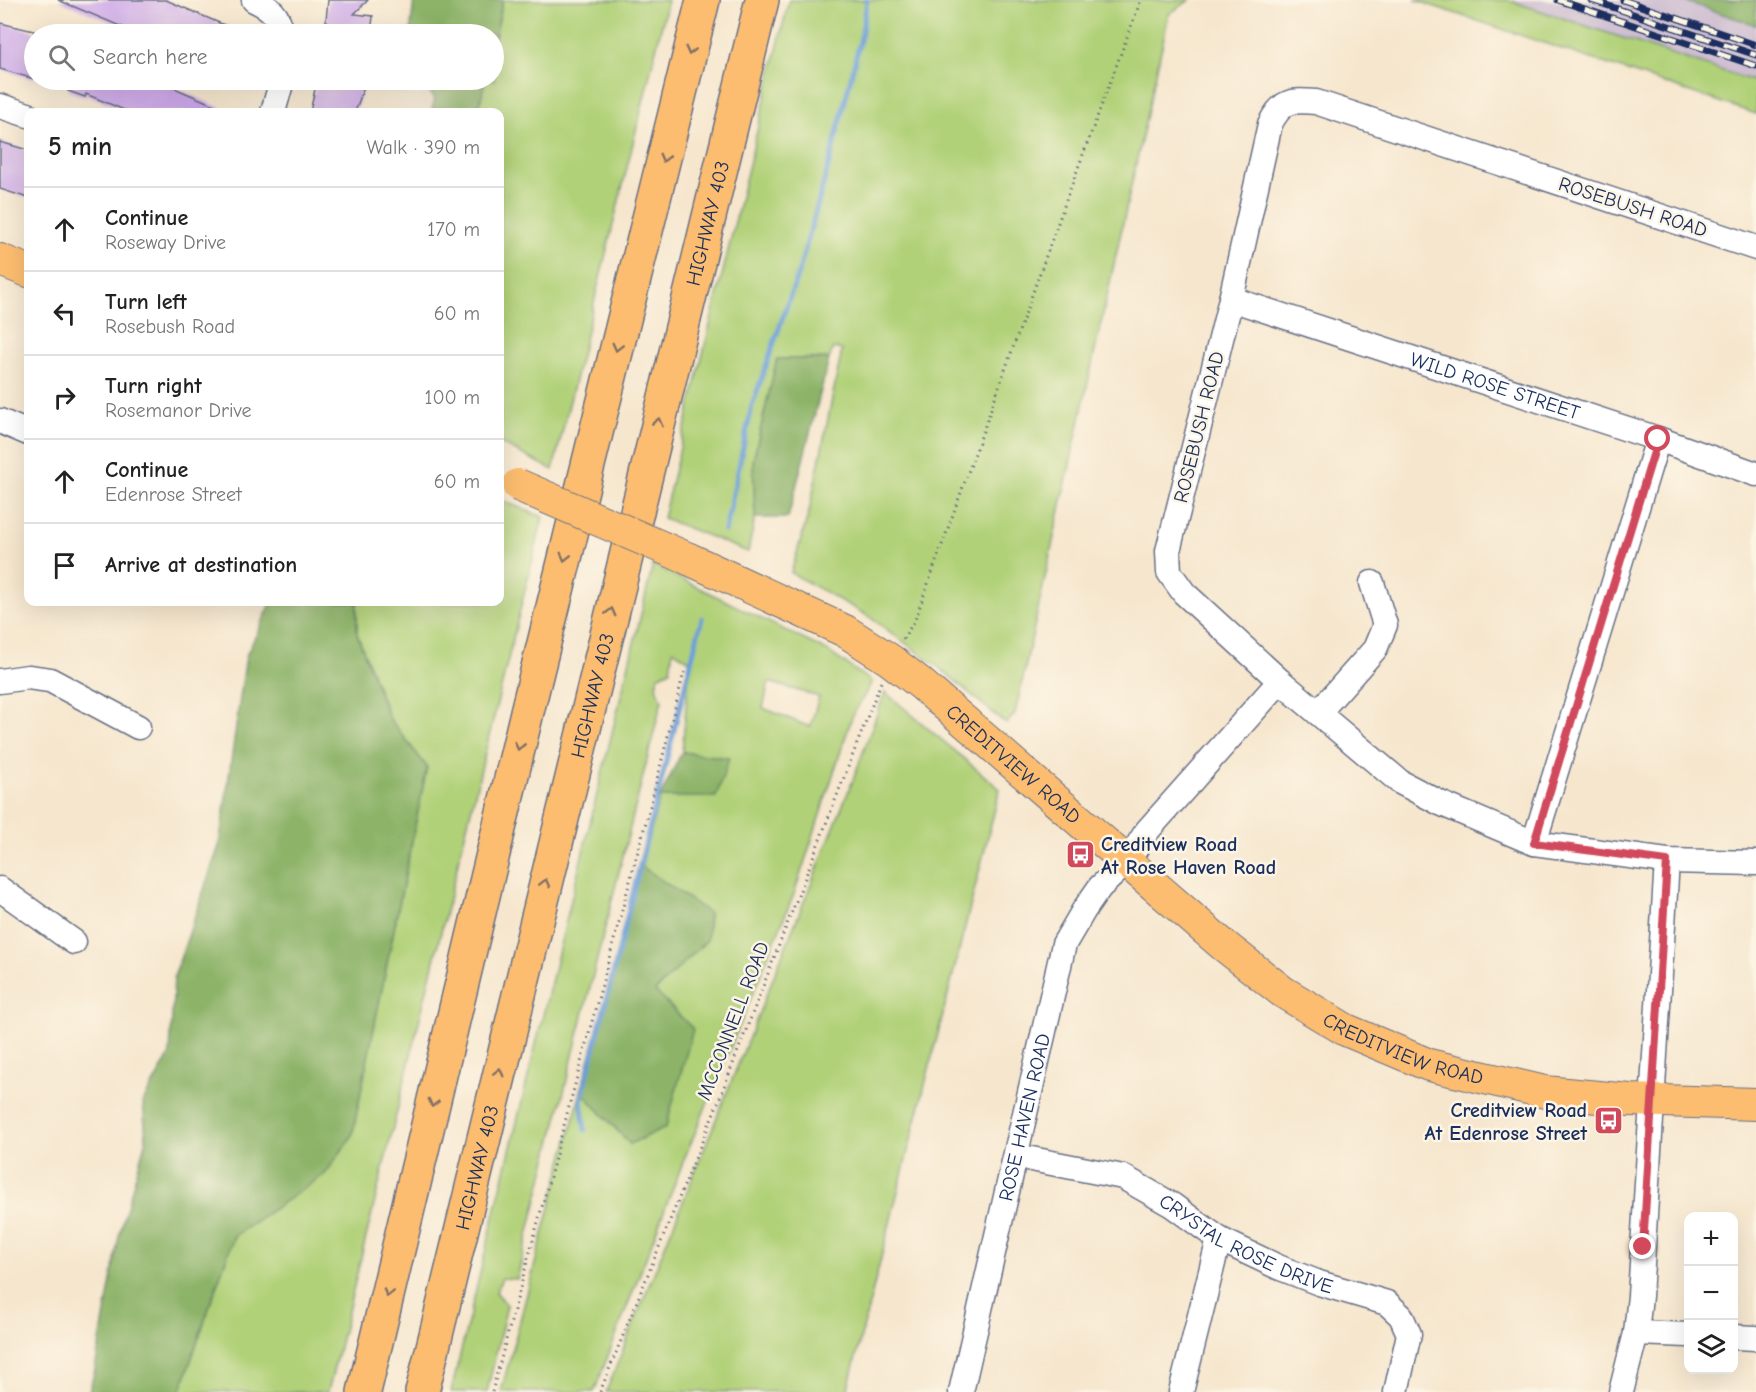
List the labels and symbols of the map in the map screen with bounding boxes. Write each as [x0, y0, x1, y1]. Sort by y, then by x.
one-way arrow [685, 45, 698, 55]
one-way arrow [658, 153, 671, 163]
street label: HIGHWAY 403 [681, 159, 734, 288]
street label: ROSEBUSH ROAD [1556, 172, 1710, 242]
one-way arrow [612, 342, 625, 352]
street label: WILD ROSE STREET [1407, 347, 1583, 424]
street label: ROSEBUSH ROAD [1169, 349, 1229, 505]
one-way arrow [650, 418, 663, 428]
route start [1644, 425, 1670, 451]
one-way arrow [560, 552, 573, 562]
one-way arrow [604, 607, 617, 617]
street label: HIGHWAY 403 [566, 631, 618, 760]
street label: CREDITVIEW ROAD [942, 700, 1086, 828]
one-way arrow [513, 741, 526, 751]
place label: Creditview Road At Rose Haven Road [1101, 833, 1276, 879]
bus stop icon: Creditview Road At Rose Haven Road [1064, 839, 1096, 871]
one-way arrow [538, 878, 551, 888]
street label: MCCONNELL ROAD [692, 938, 774, 1104]
street label: CREDITVIEW ROAD [1319, 1007, 1486, 1089]
street label: ROSE HAVEN ROAD [994, 1031, 1055, 1203]
one-way arrow [491, 1067, 504, 1077]
one-way arrow [428, 1098, 441, 1108]
place label: Creditview Road At Edenrose Street [1425, 1099, 1587, 1145]
street label: HIGHWAY 403 [450, 1103, 503, 1232]
bus stop icon: Creditview Road At Edenrose Street [1592, 1105, 1624, 1137]
street label: CRYSTAL ROSE DRIVE [1156, 1189, 1336, 1298]
route end [1629, 1233, 1655, 1259]
one-way arrow [382, 1288, 395, 1298]

